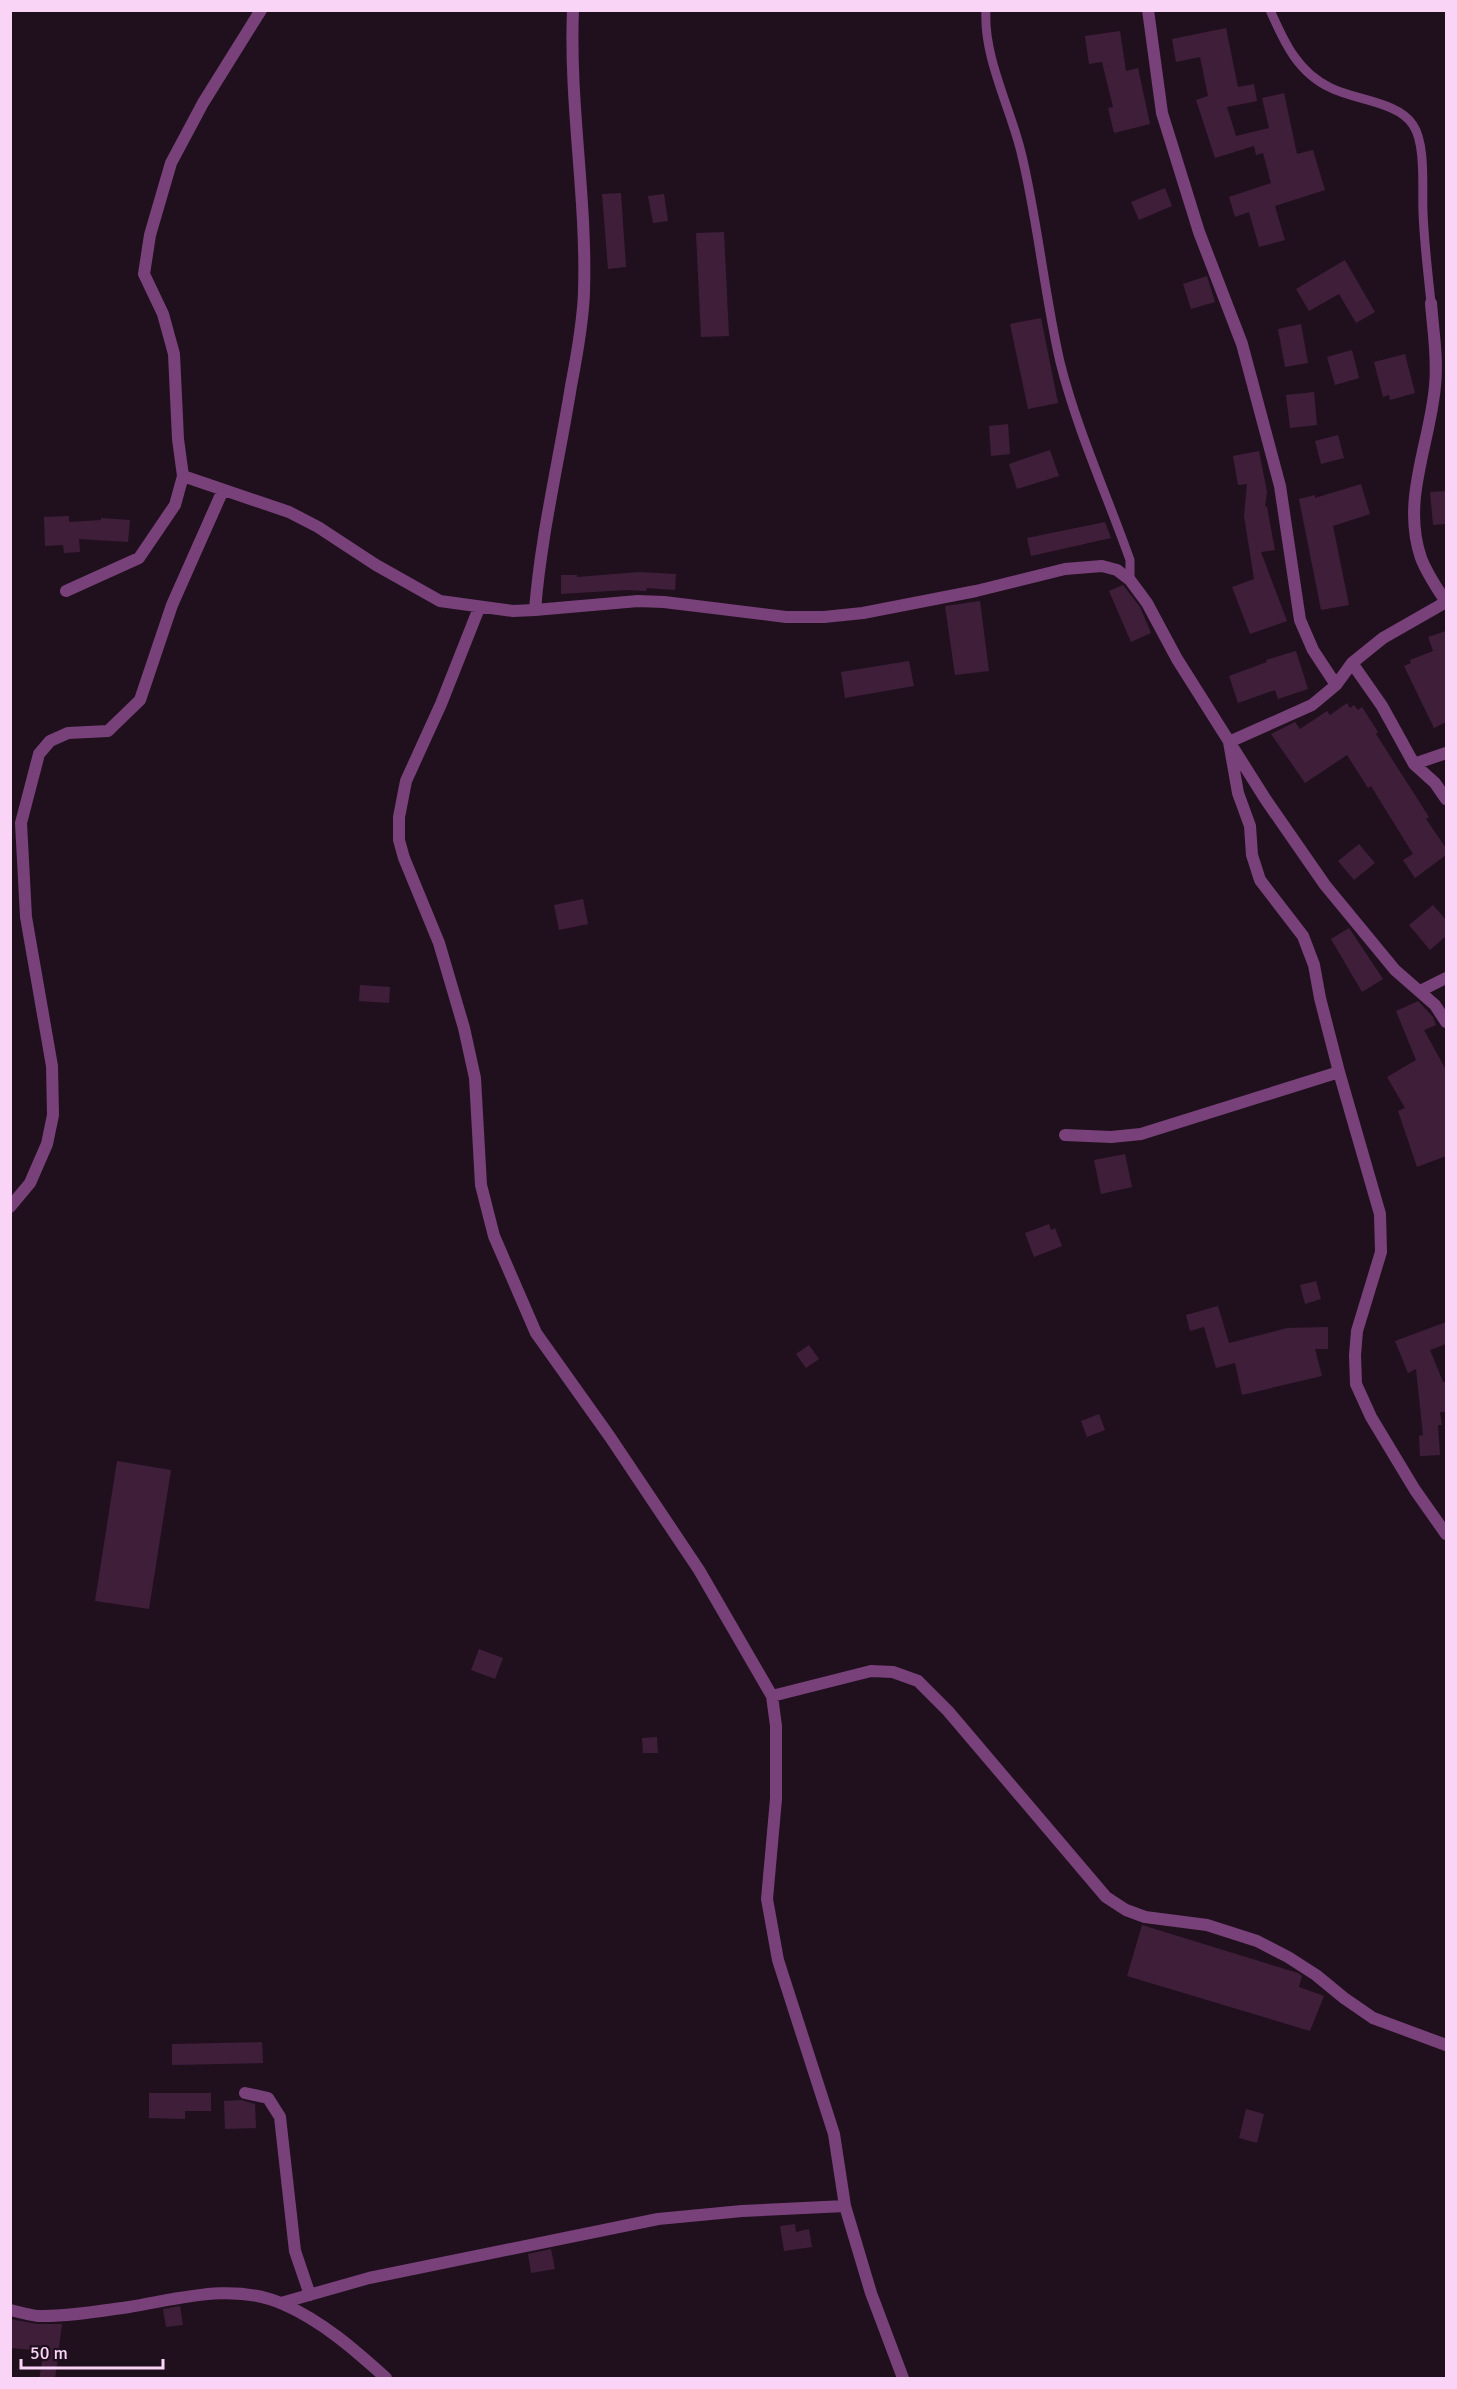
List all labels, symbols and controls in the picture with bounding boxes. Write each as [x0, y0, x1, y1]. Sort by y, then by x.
scale bar [21, 2332, 164, 2370]
text: 50 m [30, 2342, 68, 2364]

